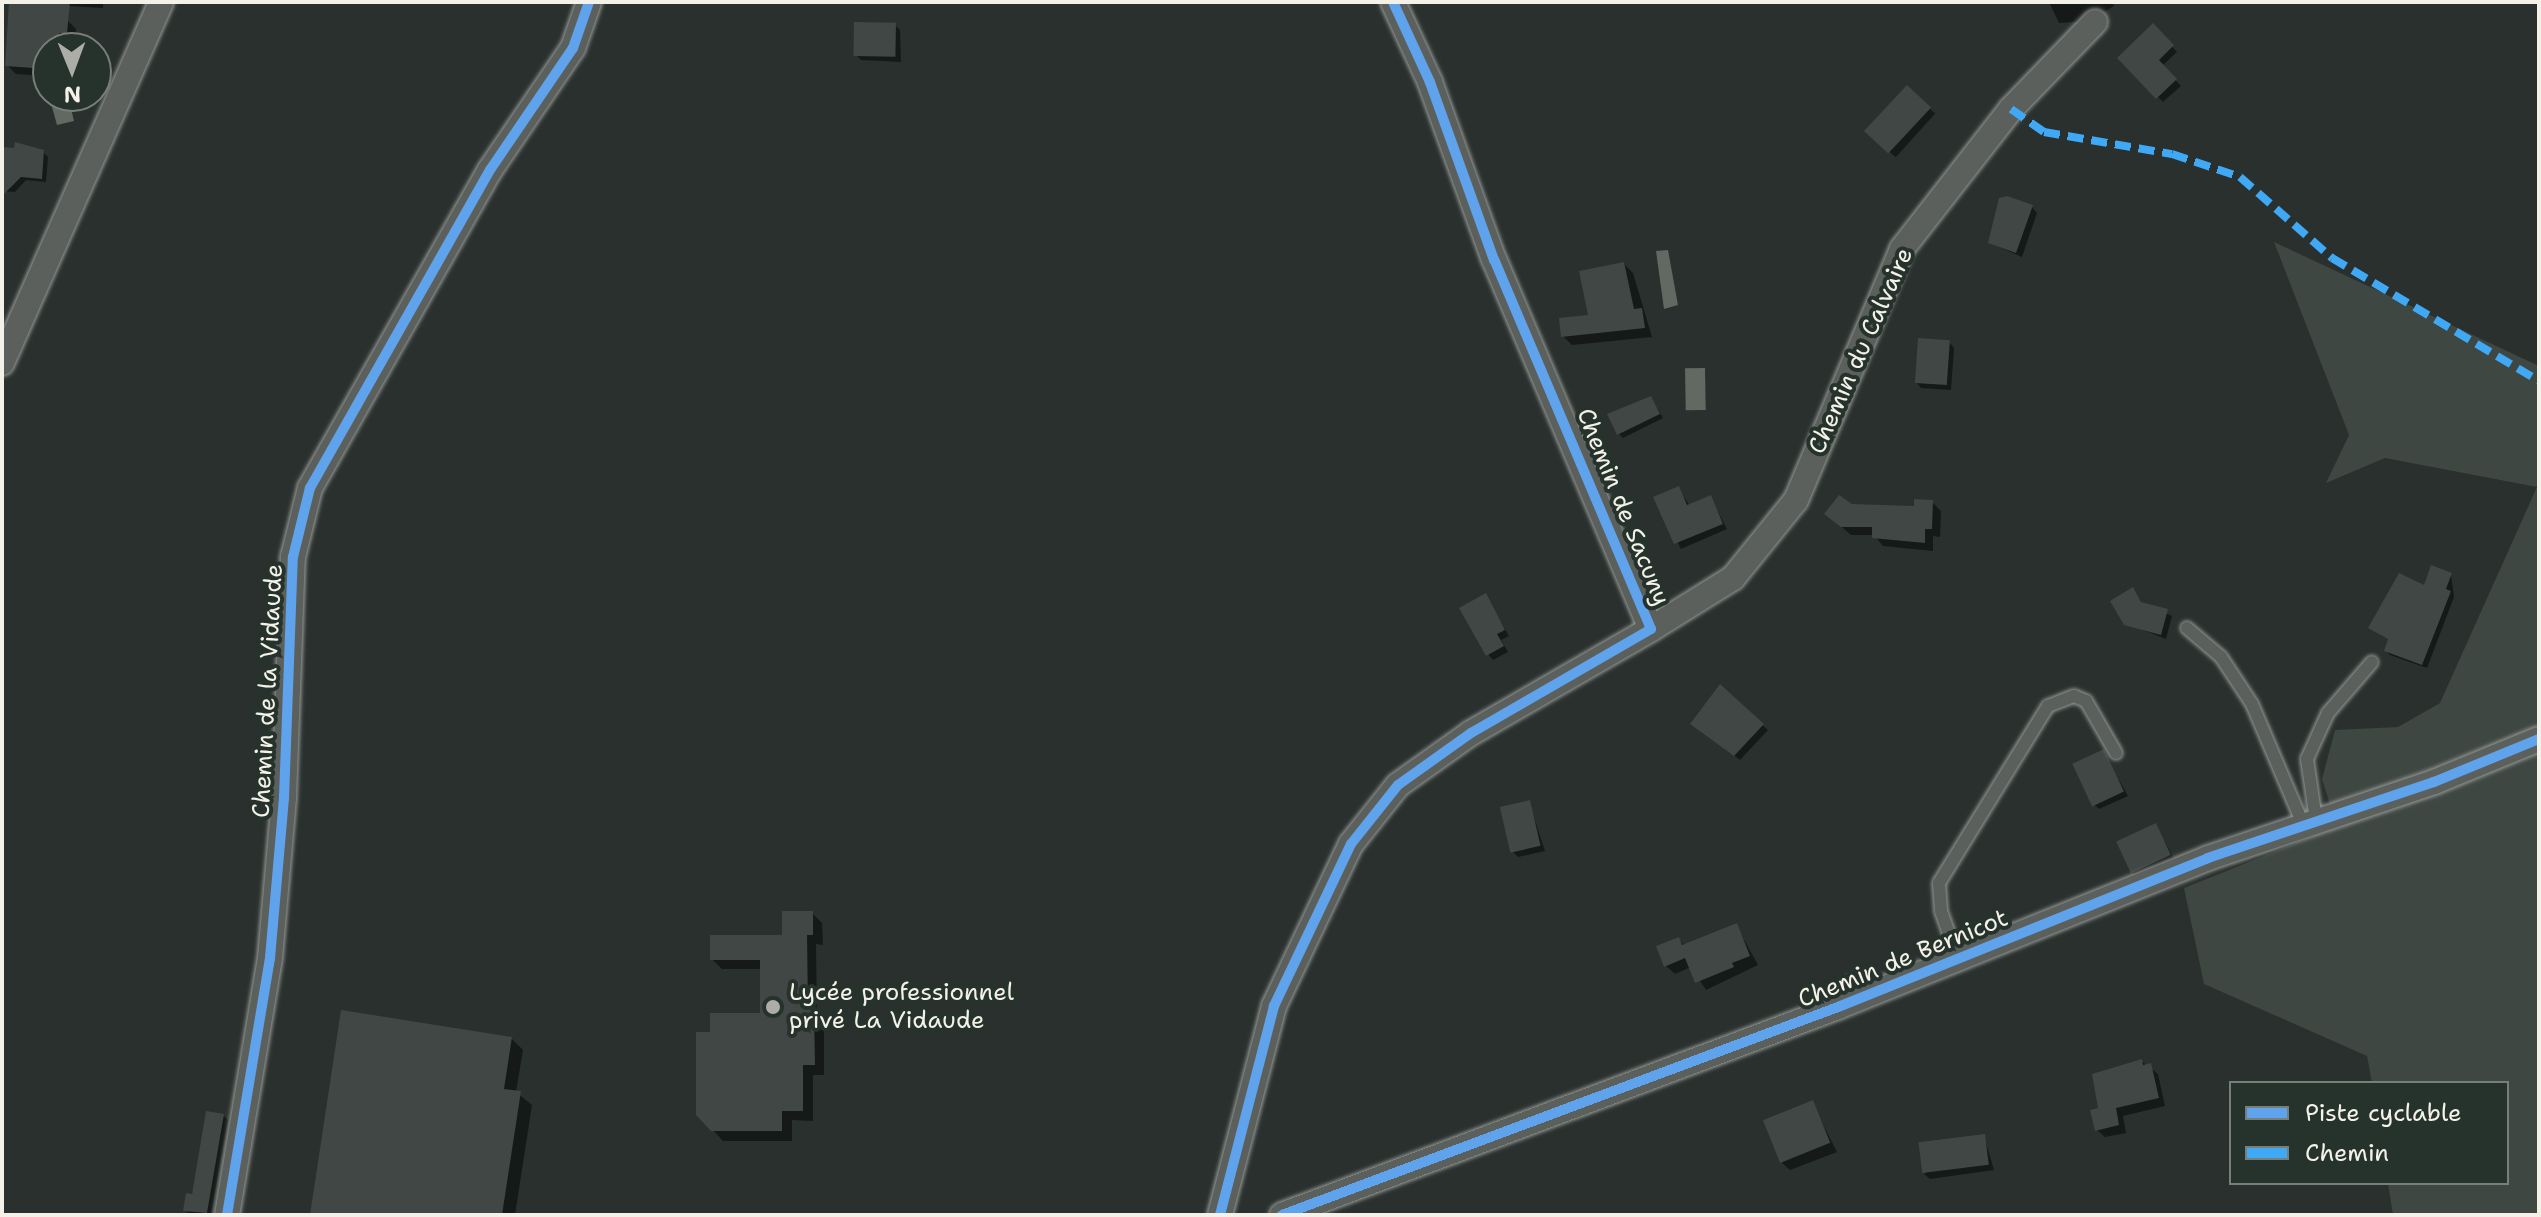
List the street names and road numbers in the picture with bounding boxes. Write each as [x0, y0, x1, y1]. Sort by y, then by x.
street label: Chemin du Calvaire [1803, 244, 1919, 458]
street label: Chemin de Sacuny [1570, 404, 1676, 610]
street label: Chemin de la Vidaude [247, 563, 289, 819]
street label: Chemin de Bernicot [1794, 904, 2012, 1014]

